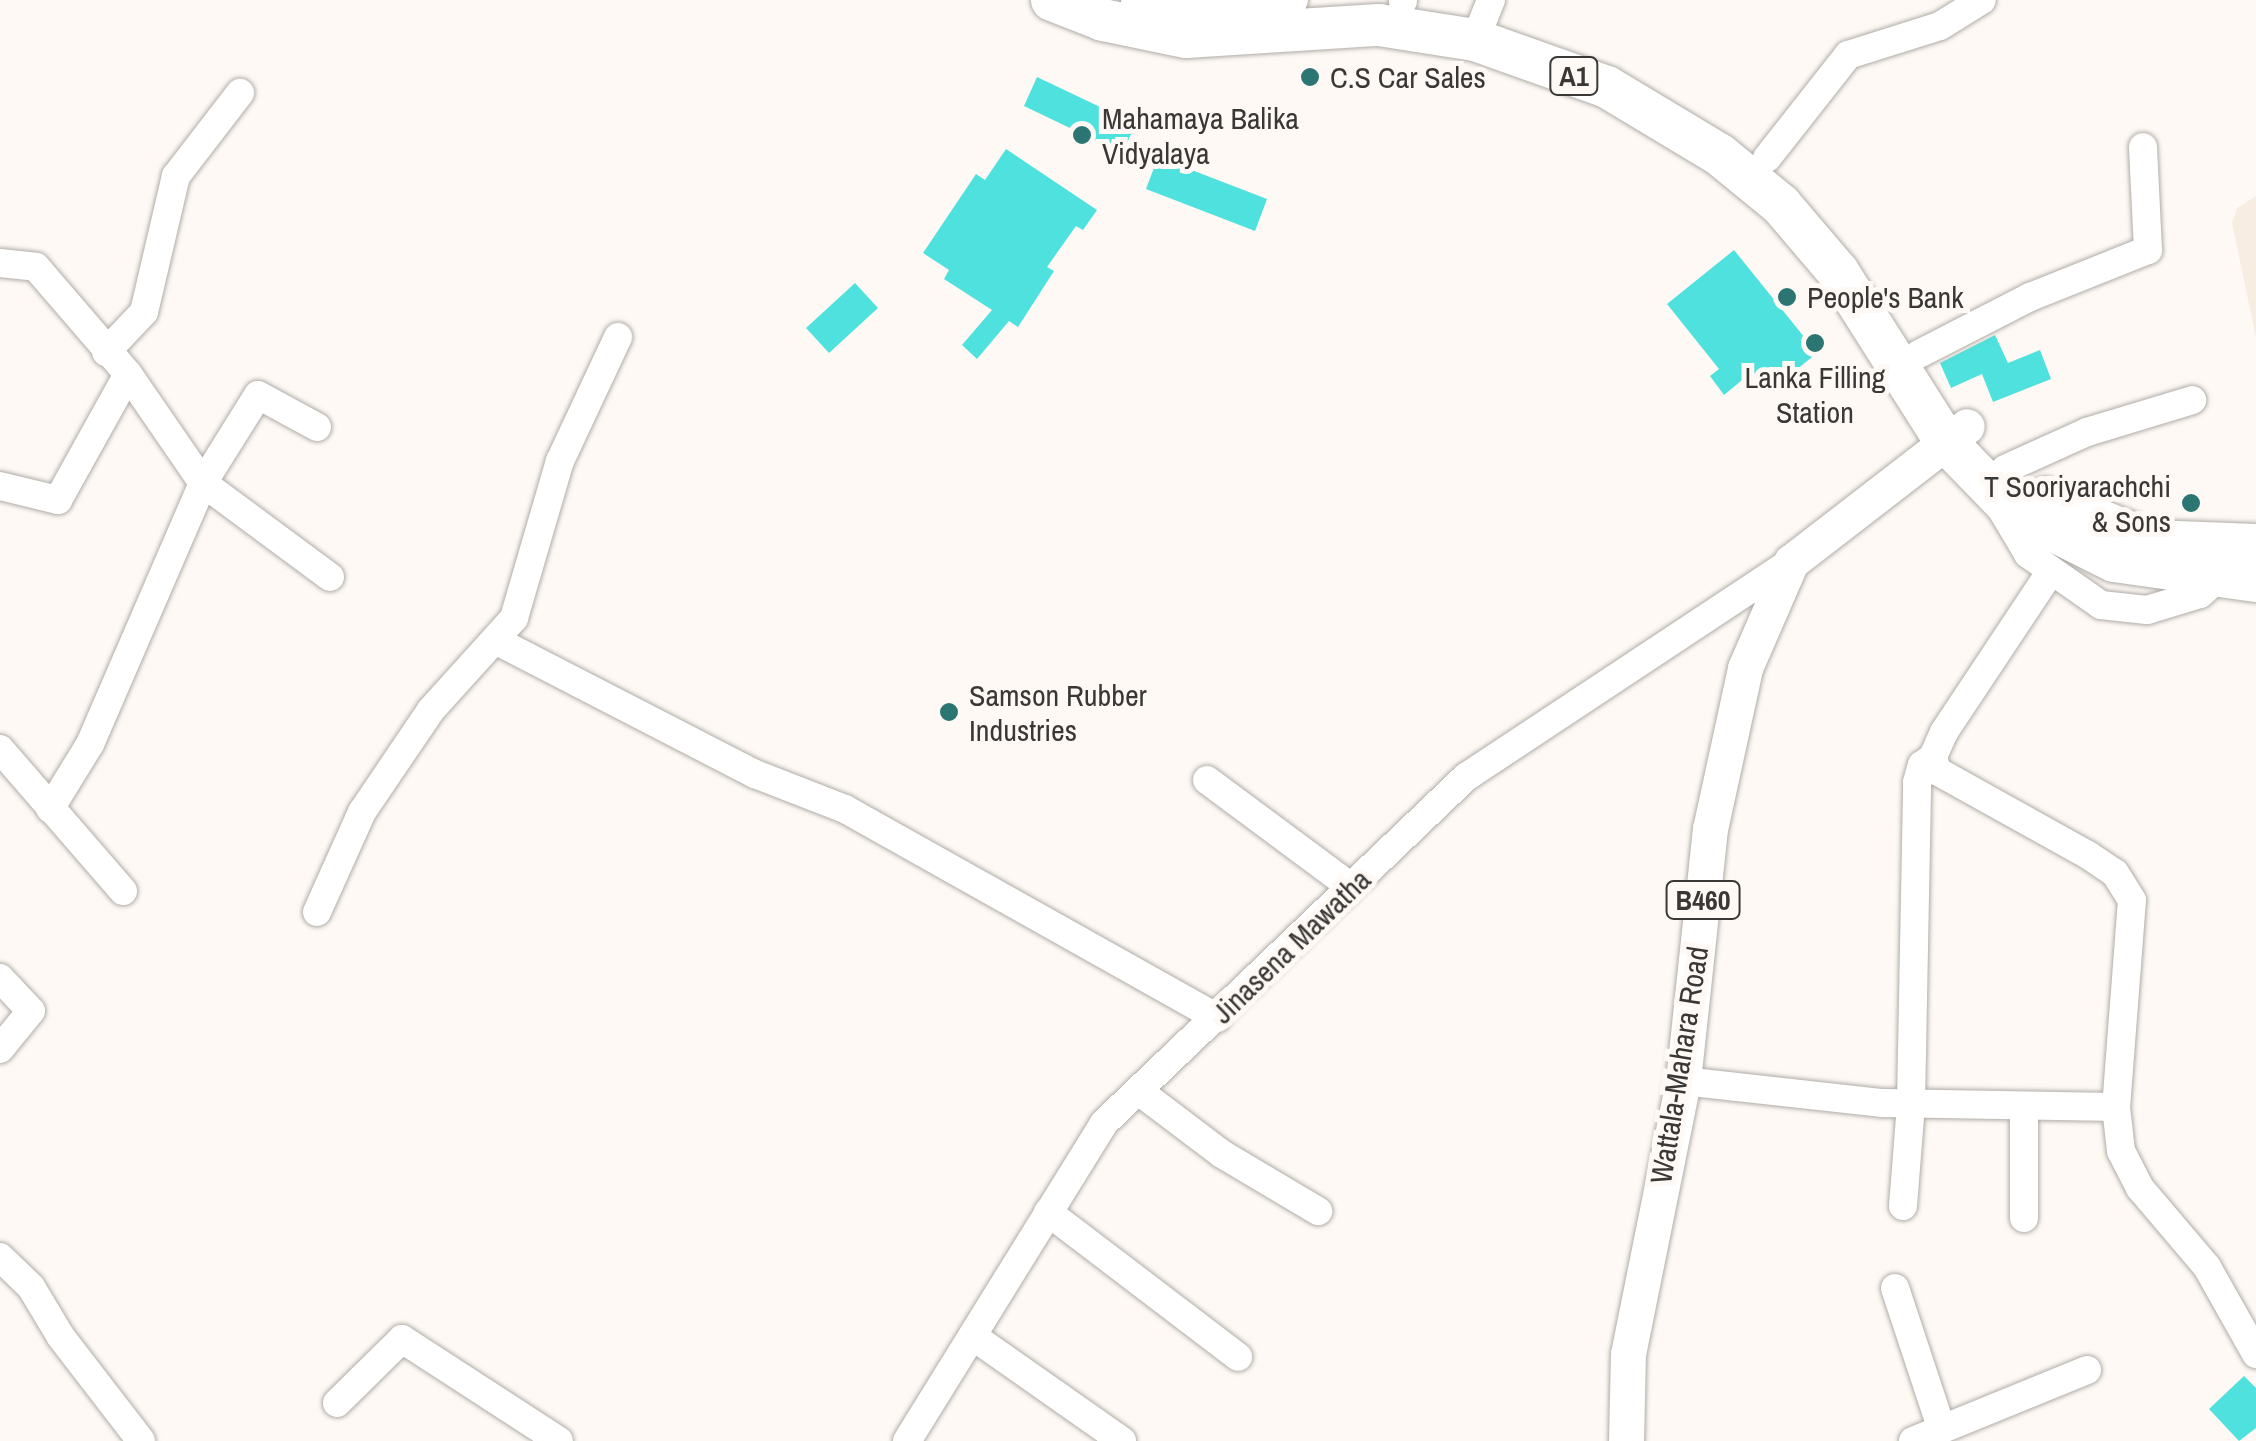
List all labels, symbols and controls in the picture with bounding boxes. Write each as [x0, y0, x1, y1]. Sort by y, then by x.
road number: A1 [1549, 53, 1599, 99]
place label: C.S Car Sales [1330, 59, 1486, 95]
marker: C.S Car Sales [1299, 66, 1321, 88]
place label: Mahamaya Balika Vidyalaya [1102, 100, 1299, 170]
marker: Mahamaya Balika Vidyalaya [1071, 124, 1093, 146]
place label: People's Bank [1807, 279, 1964, 315]
marker: People's Bank [1776, 286, 1798, 308]
marker: Lanka Filling Station [1804, 332, 1826, 354]
place label: Lanka Filling Station [1745, 359, 1885, 430]
place label: T Sooriyarachchi & Sons [1984, 468, 2171, 538]
marker: T Sooriyarachchi & Sons [2180, 492, 2202, 514]
place label: Samson Rubber Industries [969, 677, 1147, 748]
marker: Samson Rubber Industries [938, 701, 960, 723]
street label: Jinasena Mawatha [1204, 861, 1378, 1031]
road number: B460 [1666, 877, 1740, 923]
street label: Wattala-Mahara Road [1642, 944, 1716, 1186]

